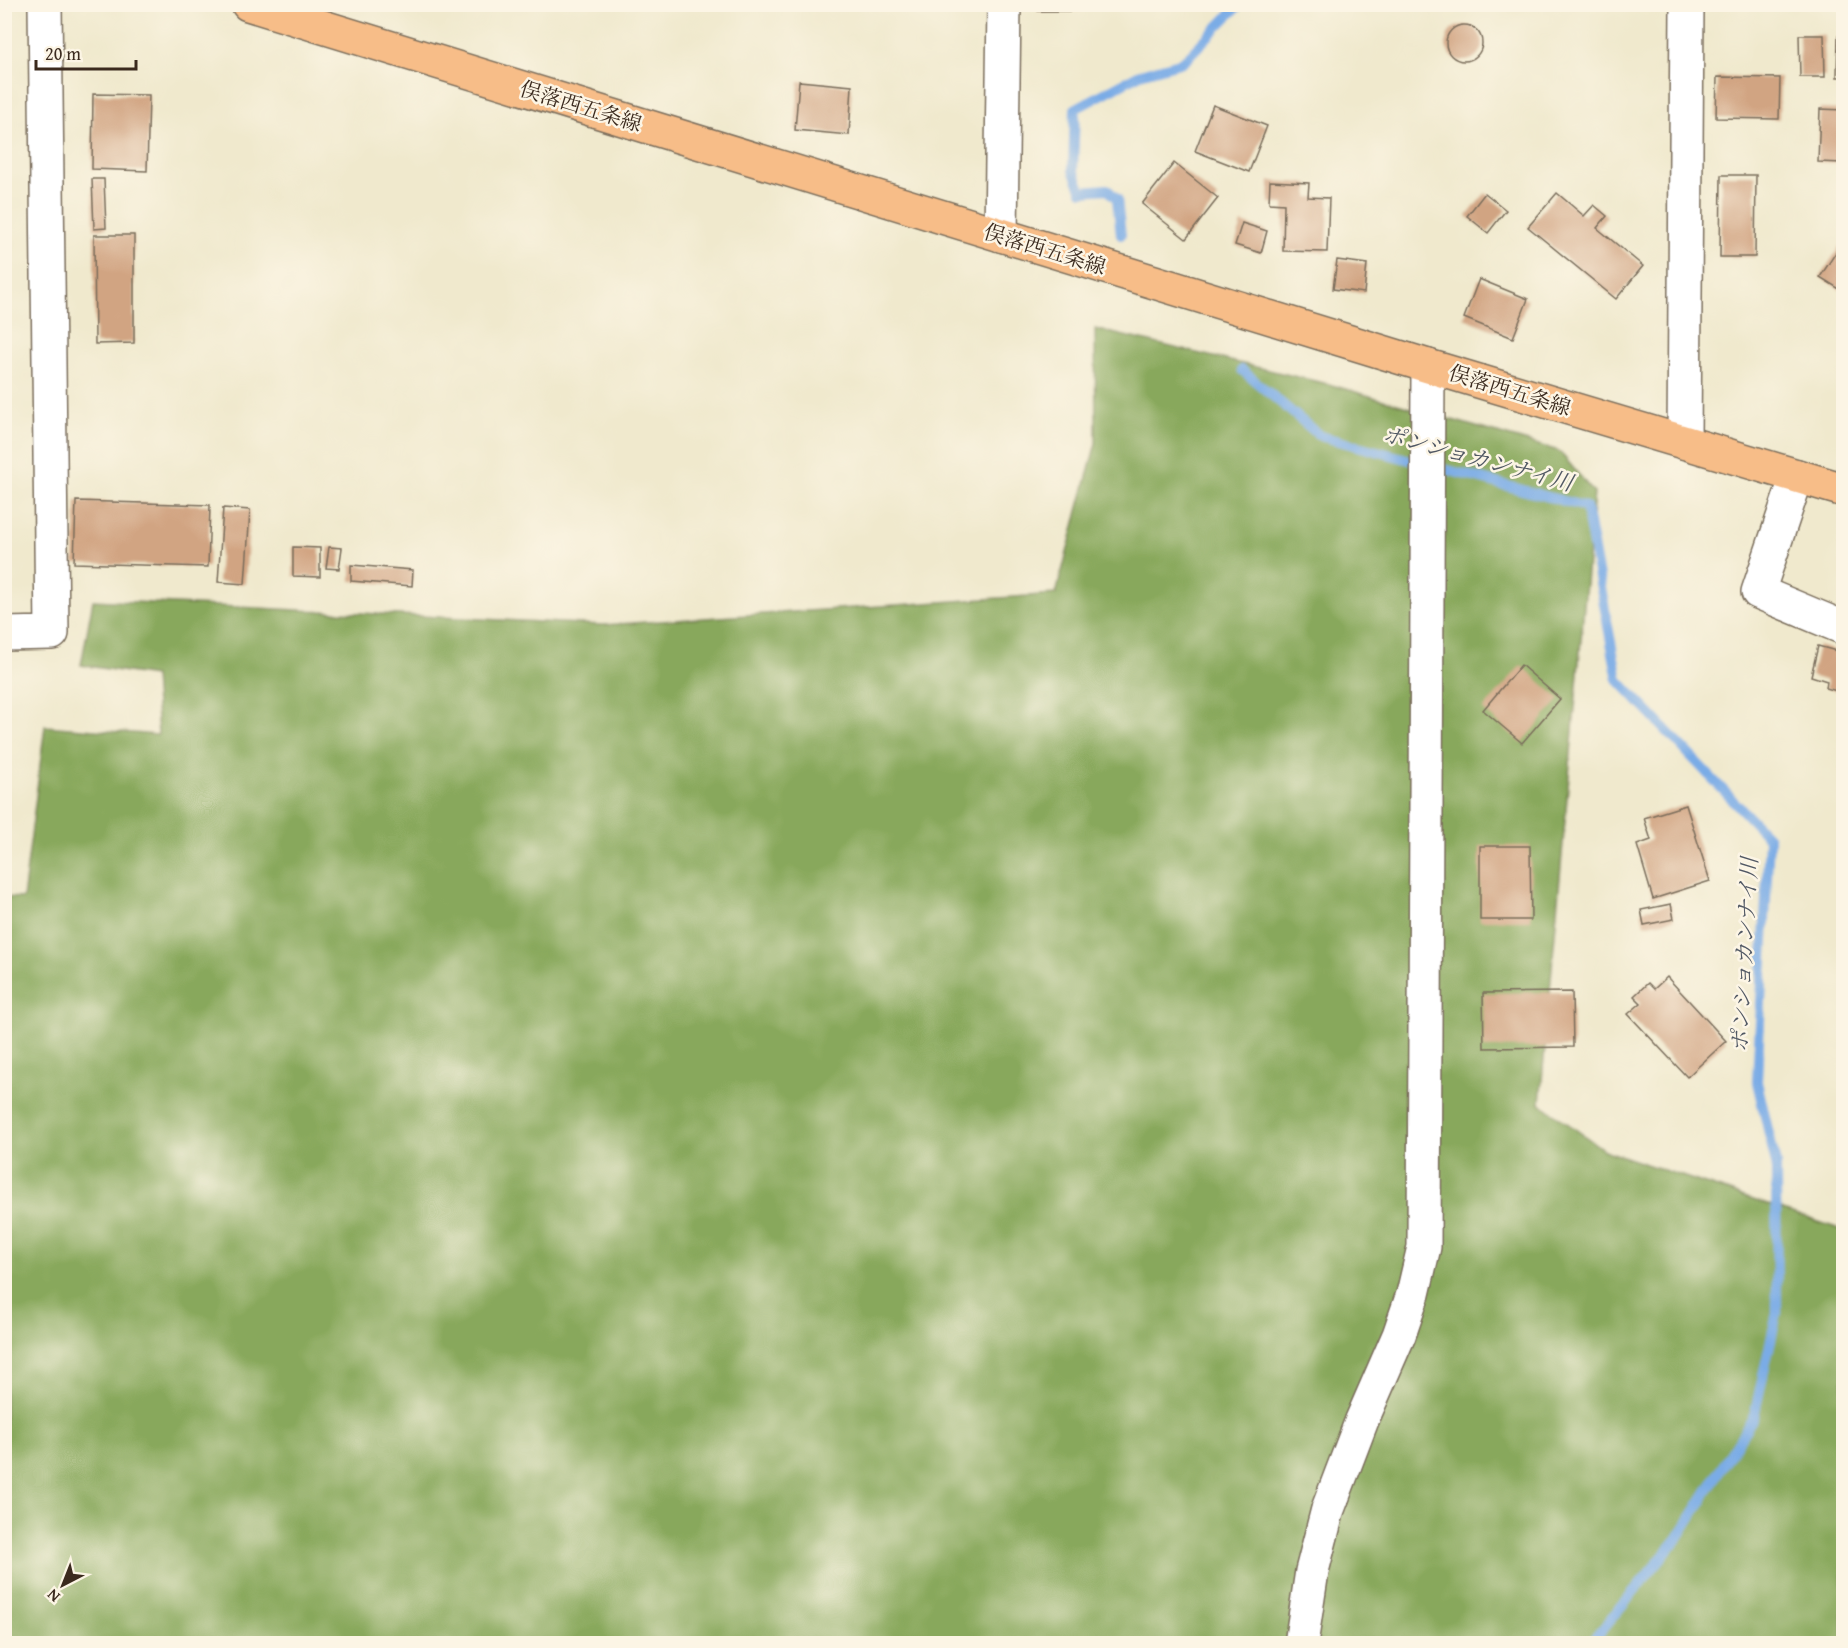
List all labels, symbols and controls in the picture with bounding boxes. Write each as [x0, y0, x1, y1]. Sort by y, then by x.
scale bar [36, 33, 136, 71]
text: 20 m [45, 40, 81, 67]
street label: 俣落西五条線 [516, 73, 646, 139]
street label: 俣落西五条線 [980, 216, 1110, 282]
street label: 俣落西五条線 [1445, 357, 1575, 423]
water label: ポンショカンナイ川 [1379, 417, 1578, 499]
water label: ポンショカンナイ川 [1723, 855, 1765, 1053]
north arrow [33, 1555, 93, 1615]
text: N [41, 1583, 65, 1609]

